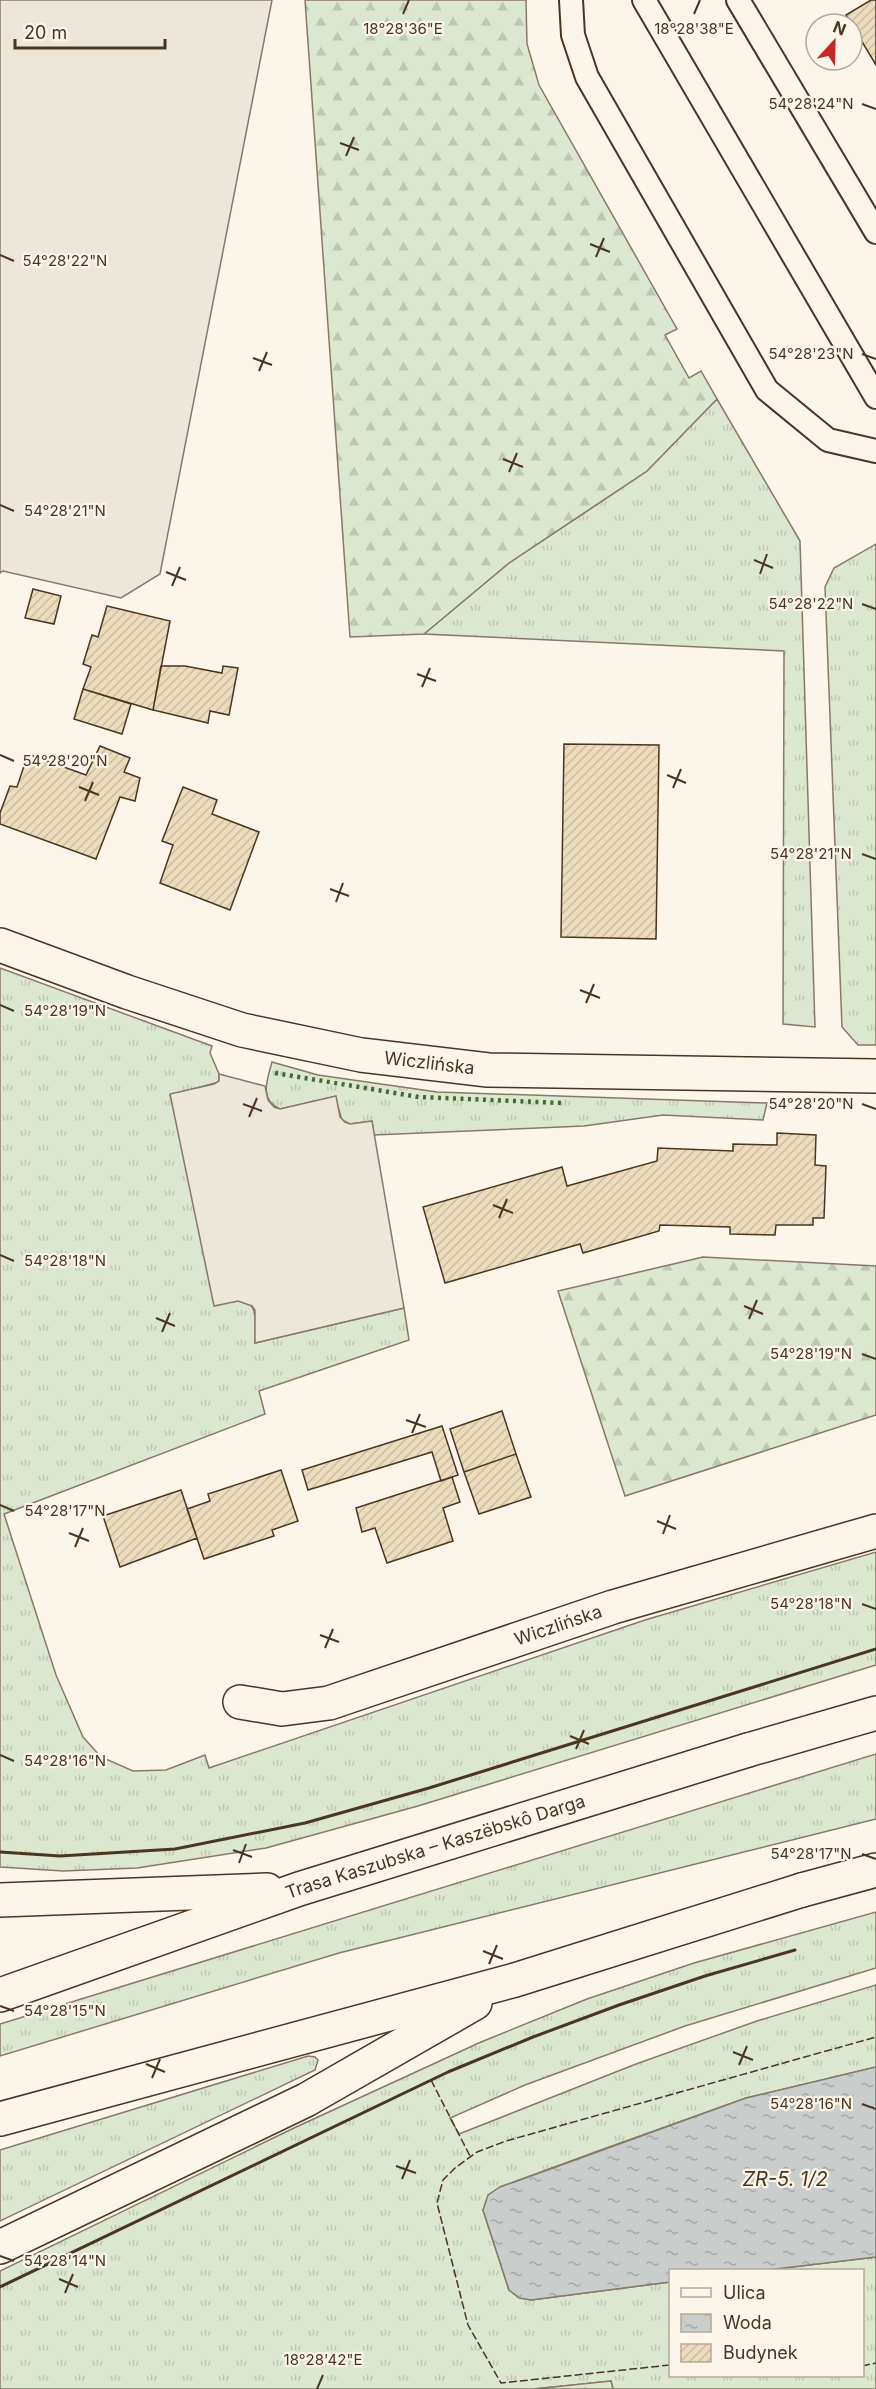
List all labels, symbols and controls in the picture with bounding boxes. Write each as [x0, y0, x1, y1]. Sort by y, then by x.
scale bar [15, 12, 165, 50]
north arrow [804, 12, 864, 72]
text: N [830, 17, 849, 40]
text: 18°28'36"E [363, 19, 443, 38]
text: 18°28'38"E [654, 19, 734, 38]
text: 20 m [24, 22, 67, 43]
text: 54°28'24"N [768, 94, 854, 113]
text: 54°28'22"N [23, 251, 107, 270]
text: 54°28'23"N [769, 344, 853, 363]
text: 54°28'21"N [24, 501, 106, 520]
text: 54°28'22"N [769, 594, 853, 613]
text: 54°28'20"N [22, 751, 108, 770]
text: 54°28'21"N [770, 844, 852, 863]
text: 54°28'19"N [24, 1001, 106, 1020]
street label: Wiczlińska [383, 1047, 476, 1078]
text: 54°28'20"N [768, 1094, 854, 1113]
text: 54°28'18"N [24, 1251, 106, 1270]
text: 54°28'19"N [770, 1344, 852, 1363]
text: 54°28'17"N [24, 1501, 106, 1520]
text: 54°28'18"N [770, 1594, 852, 1613]
street label: Wiczlińska [512, 1601, 605, 1650]
text: 54°28'16"N [24, 1751, 106, 1770]
street label: Trasa Kaszubska – Kaszëbskô Darga [283, 1790, 588, 1903]
text: 54°28'17"N [770, 1844, 852, 1863]
text: 54°28'15"N [24, 2001, 106, 2020]
text: 54°28'16"N [770, 2094, 852, 2113]
water label: ZR-5. 1/2 [742, 2167, 828, 2191]
text: 54°28'14"N [24, 2251, 106, 2270]
legend [669, 2269, 864, 2377]
text: Ulica [723, 2282, 766, 2303]
text: Woda [723, 2312, 772, 2333]
text: Budynek [723, 2342, 798, 2363]
text: 18°28'42"E [284, 2350, 362, 2369]

